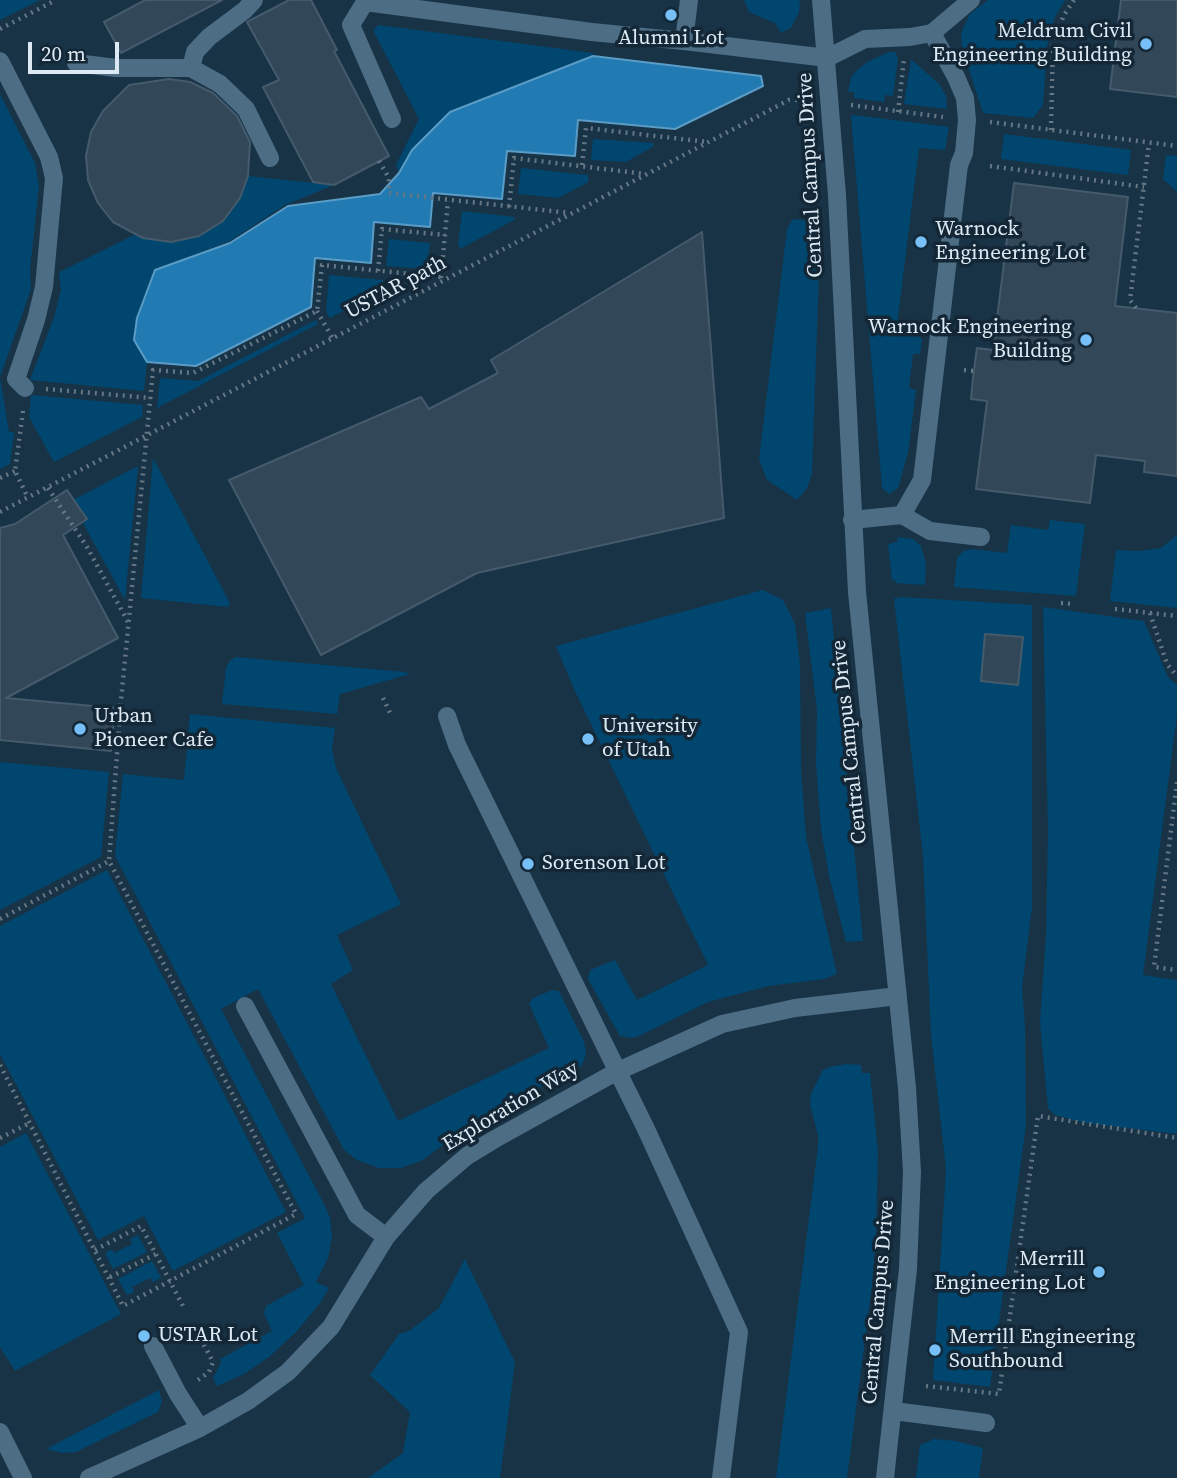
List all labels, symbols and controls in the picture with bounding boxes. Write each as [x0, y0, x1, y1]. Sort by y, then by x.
marker: Alumni Lot [663, 7, 679, 23]
place label: Meldrum Civil Engineering Building [932, 19, 1132, 69]
place label: Alumni Lot [618, 26, 724, 52]
scale bar [32, 28, 122, 72]
marker: Meldrum Civil Engineering Building [1138, 36, 1154, 52]
text: 20 m [41, 39, 86, 68]
street label: Central Campus Drive [793, 72, 829, 278]
place label: Warnock Engineering Lot [935, 217, 1086, 267]
marker: Warnock Engineering Lot [913, 234, 929, 250]
street label: USTAR path [341, 251, 451, 325]
place label: Warnock Engineering Building [868, 315, 1072, 365]
marker: Warnock Engineering Building [1078, 332, 1094, 348]
street label: Central Campus Drive [827, 639, 873, 845]
place label: Urban Pioneer Cafe [94, 704, 214, 754]
place label: University of Utah [602, 714, 698, 764]
marker: Urban Pioneer Cafe [72, 721, 88, 737]
marker: University of Utah [580, 731, 596, 747]
place label: Sorenson Lot [542, 851, 665, 877]
marker: Sorenson Lot [520, 856, 536, 872]
street label: Exploration Way [438, 1056, 584, 1158]
street label: Central Campus Drive [858, 1199, 900, 1405]
place label: Merrill Engineering Lot [934, 1247, 1085, 1297]
marker: Merrill Engineering Lot [1091, 1264, 1107, 1280]
place label: USTAR Lot [158, 1323, 258, 1349]
place label: Merrill Engineering Southbound [949, 1325, 1135, 1375]
marker: USTAR Lot [136, 1328, 152, 1344]
marker: Merrill Engineering Southbound [927, 1342, 943, 1358]

